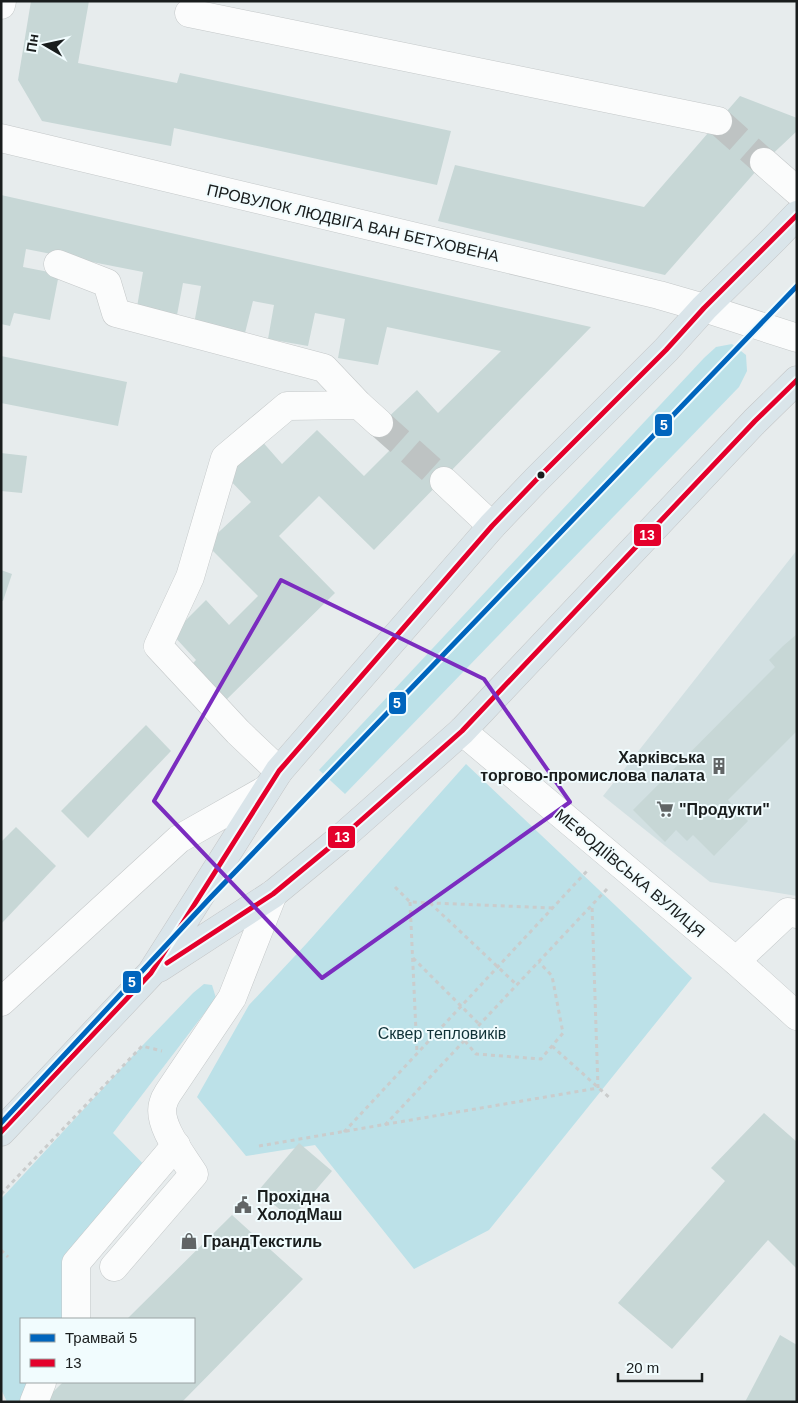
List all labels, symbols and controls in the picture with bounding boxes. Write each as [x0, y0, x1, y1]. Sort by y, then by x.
north arrow [20, 20, 70, 70]
text: Пн [23, 33, 42, 53]
street label: ПРОВУЛОК ЛЮДВІГА ВАН БЕТХОВЕНА [205, 181, 501, 265]
line badge: 5 [654, 413, 673, 437]
text: 5 [660, 417, 668, 433]
unlabelled marker [536, 470, 546, 480]
line badge: 13 [633, 523, 662, 547]
text: 13 [639, 527, 655, 543]
line badge: 5 [388, 691, 407, 715]
text: 5 [393, 695, 401, 711]
place label: Харківська торгово-промислова палата [480, 749, 705, 784]
building icon: Харківська торгово-промислова палата [709, 756, 729, 776]
supermarket icon: "Продукти" [655, 799, 675, 819]
place label: "Продукти" [679, 801, 770, 818]
street label: МЕФОДІЇВСЬКА ВУЛИЦЯ [552, 805, 708, 941]
line badge: 13 [327, 825, 356, 849]
text: 13 [334, 829, 350, 845]
line badge: 5 [122, 970, 142, 994]
text: 5 [128, 974, 136, 990]
park label: Сквер тепловиків [378, 1025, 506, 1042]
place label: Прохідна ХолодМаш [257, 1188, 342, 1223]
public building icon: Прохідна ХолодМаш [233, 1195, 253, 1215]
shop icon: ГрандТекстиль [179, 1231, 199, 1251]
place label: ГрандТекстиль [203, 1233, 322, 1250]
legend [20, 1318, 195, 1383]
text: Трамвай 5 [65, 1329, 137, 1346]
scale bar [618, 1350, 702, 1382]
text: 13 [65, 1354, 82, 1371]
text: 20 m [626, 1359, 659, 1376]

